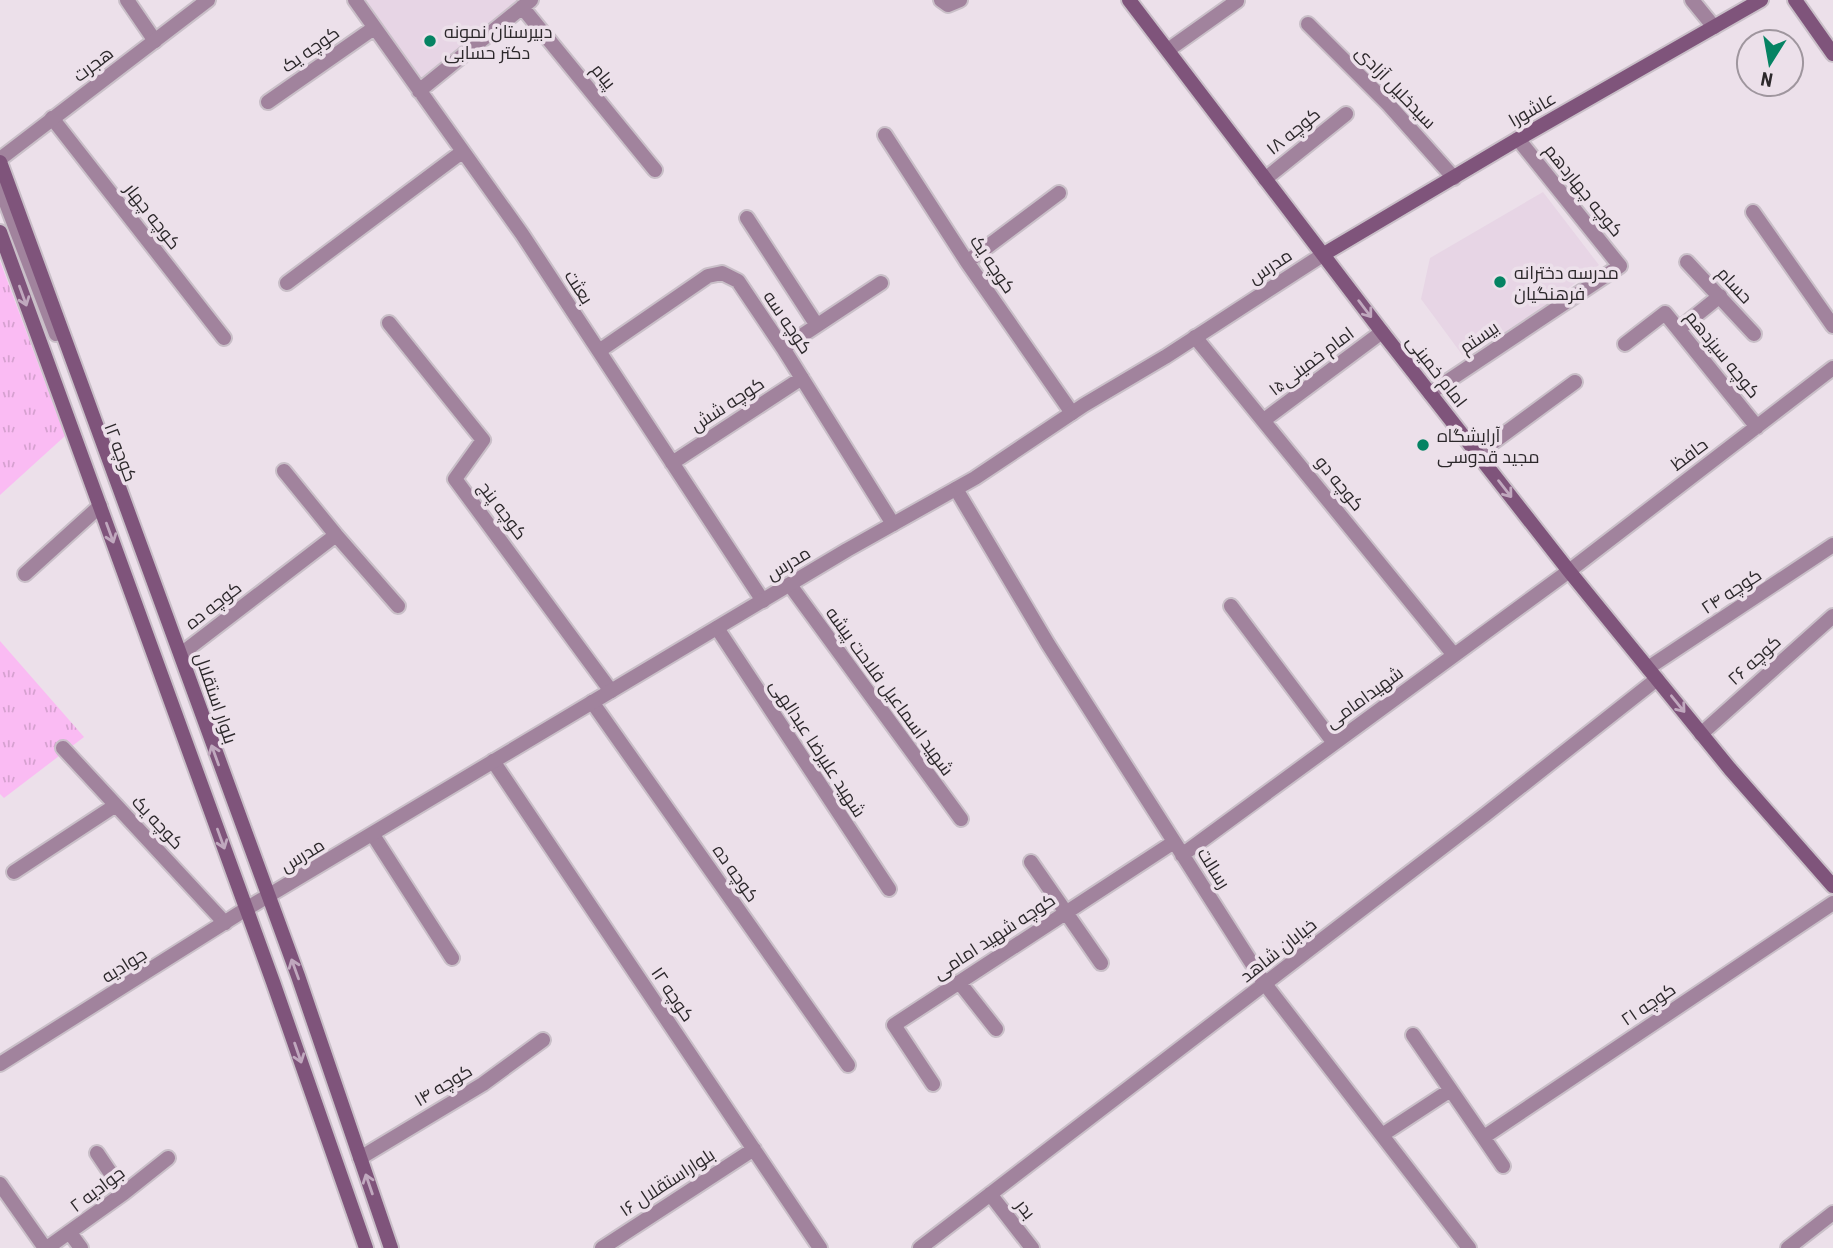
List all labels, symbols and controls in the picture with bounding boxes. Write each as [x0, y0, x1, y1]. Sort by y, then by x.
place label: دبیرستان نمونه دکتر حسابی [444, 21, 552, 64]
street label: کوچه یک [277, 22, 344, 78]
north arrow [1735, 28, 1805, 98]
marker: دبیرستان نمونه دکتر حسابی [422, 33, 438, 49]
street label: سیدخلیل آزادی [1351, 41, 1441, 133]
street label: هجرت [69, 42, 118, 87]
street label: پیام [586, 59, 621, 94]
text: N [1759, 67, 1775, 92]
street label: عاشورا [1505, 87, 1560, 132]
street label: کوچه ۱۸ [1262, 103, 1325, 161]
street label: کوچه چهاردهم [1539, 139, 1628, 242]
street label: کوچه چهار [118, 178, 185, 254]
street label: کوچه یک [964, 231, 1020, 298]
street label: مدرس [1244, 244, 1296, 289]
place label: مدرسه دخترانه فرهنگیان [1514, 262, 1619, 305]
street label: حسام [1712, 262, 1757, 309]
street label: بعثت [560, 266, 598, 308]
marker: مدرسه دخترانه فرهنگیان [1492, 274, 1508, 290]
one-way arrow [17, 285, 30, 307]
street label: کوچه سه [758, 287, 817, 359]
one-way arrow [1358, 299, 1372, 318]
street label: کوچه سیزدهم [1680, 306, 1765, 403]
street label: بیستم [1455, 316, 1504, 359]
street label: امام خمینی۱۵ [1264, 322, 1359, 401]
street label: امام خمینی [1401, 331, 1472, 412]
street label: کوچه شش [686, 372, 769, 437]
street label: کوچه ۱۲ [98, 420, 142, 485]
place label: آرایشگاه مجید قدوسی [1437, 425, 1540, 468]
street label: حافظ [1666, 433, 1712, 475]
marker: آرایشگاه مجید قدوسی [1415, 437, 1431, 453]
street label: کوچه دو [1310, 451, 1369, 516]
street label: کوچه پنج [473, 477, 532, 545]
one-way arrow [1497, 479, 1512, 497]
one-way arrow [104, 521, 117, 543]
street label: مدرس [762, 542, 814, 585]
street label: کوچه ۲۴ [1697, 564, 1766, 620]
street label: کوچه ده [181, 577, 246, 635]
street label: شهید اسماعیل فلاحت پیشه [820, 603, 958, 781]
street label: کوچه ۲۶ [1723, 631, 1786, 691]
street label: بلوار استقلال [190, 650, 241, 747]
street label: شهیدامامی [1321, 662, 1408, 733]
street label: شهید علیرضا عبدالهی [765, 675, 870, 821]
one-way arrow [1670, 695, 1685, 713]
one-way arrow [208, 745, 220, 767]
street label: کوچه یک [126, 791, 188, 855]
one-way arrow [216, 827, 228, 849]
street label: مدرس [276, 834, 328, 877]
street label: کوچه ده [707, 840, 763, 907]
street label: رسالت [1192, 844, 1235, 893]
street label: کوچه شهید امامی [929, 889, 1060, 985]
street label: خیابان شاهد [1236, 914, 1321, 987]
street label: جوادیه [98, 943, 151, 988]
one-way arrow [288, 958, 300, 980]
street label: کوچه ۱۲ [646, 963, 699, 1026]
street label: کوچه ۲۱ [1617, 978, 1680, 1031]
one-way arrow [293, 1041, 305, 1063]
street label: کوچه ۱۴ [410, 1060, 477, 1112]
street label: بلواراستقلال ۱۶ [615, 1143, 719, 1221]
street label: جوادیه ۲ [66, 1162, 129, 1217]
one-way arrow [362, 1173, 374, 1195]
street label: بدر [1010, 1194, 1040, 1224]

